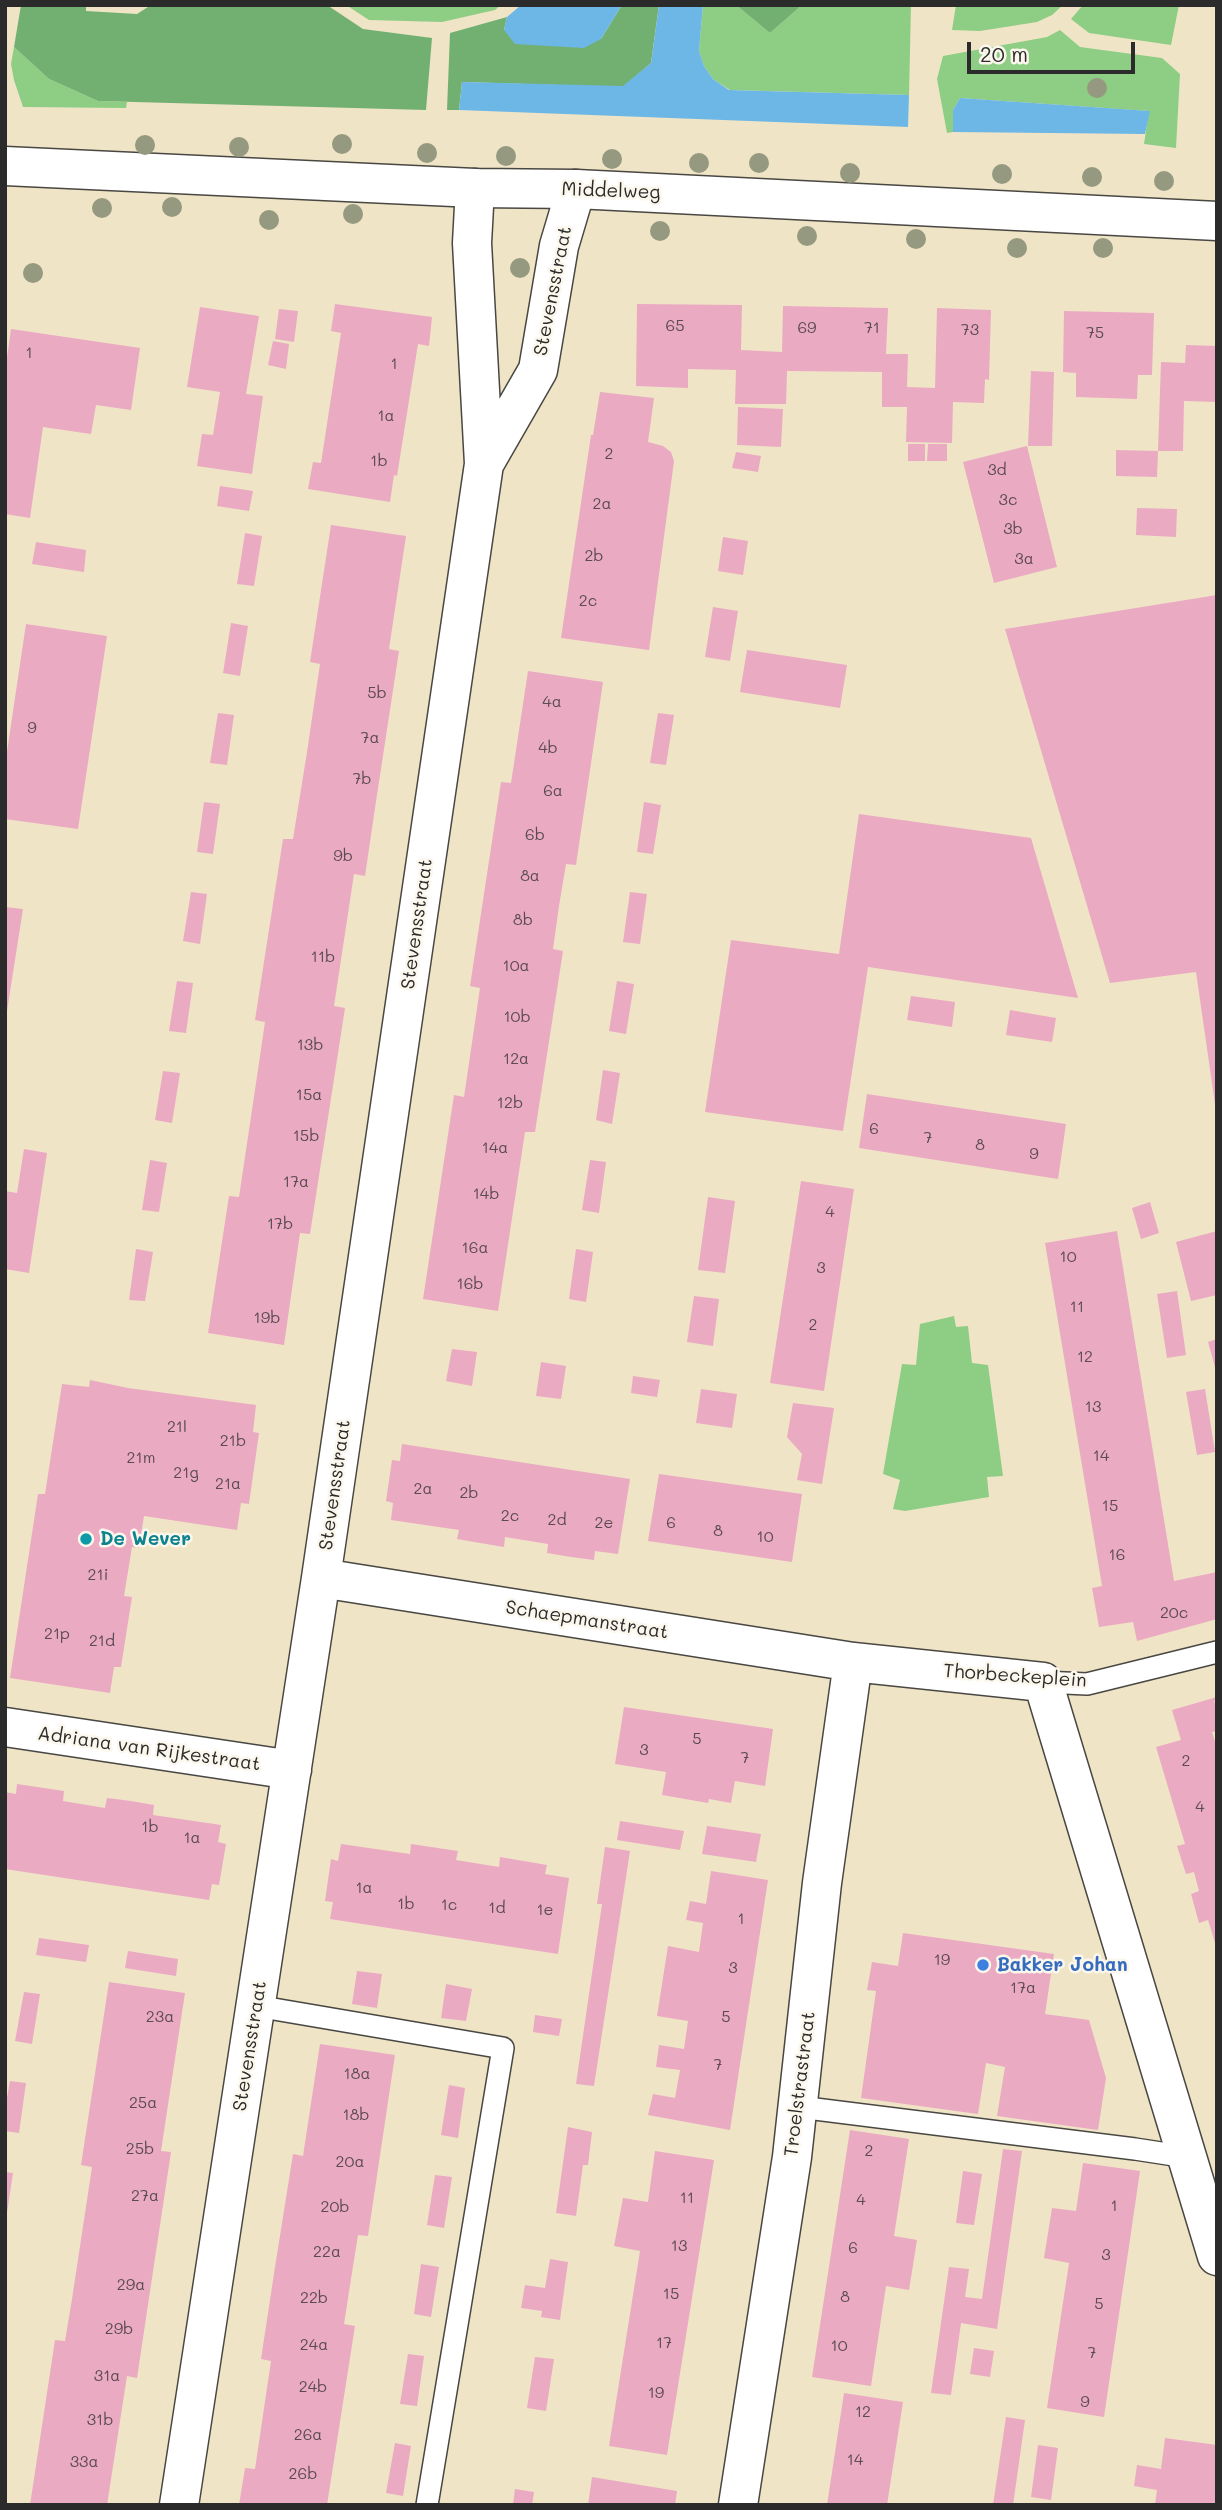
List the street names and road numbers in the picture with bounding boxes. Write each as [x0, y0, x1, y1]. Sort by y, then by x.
street label: Middelweg [561, 178, 661, 204]
street label: Stevensstraat [529, 224, 577, 358]
street label: Stevensstraat [397, 857, 437, 991]
street label: Stevensstraat [315, 1418, 355, 1552]
street label: Schaepmanstraat [504, 1596, 670, 1644]
street label: Thorbeckeplein [943, 1660, 1087, 1692]
street label: Adriana van Rijkestraat [36, 1722, 262, 1776]
street label: Stevensstraat [228, 1979, 272, 2113]
street label: Troelstrastraat [780, 2010, 820, 2158]

